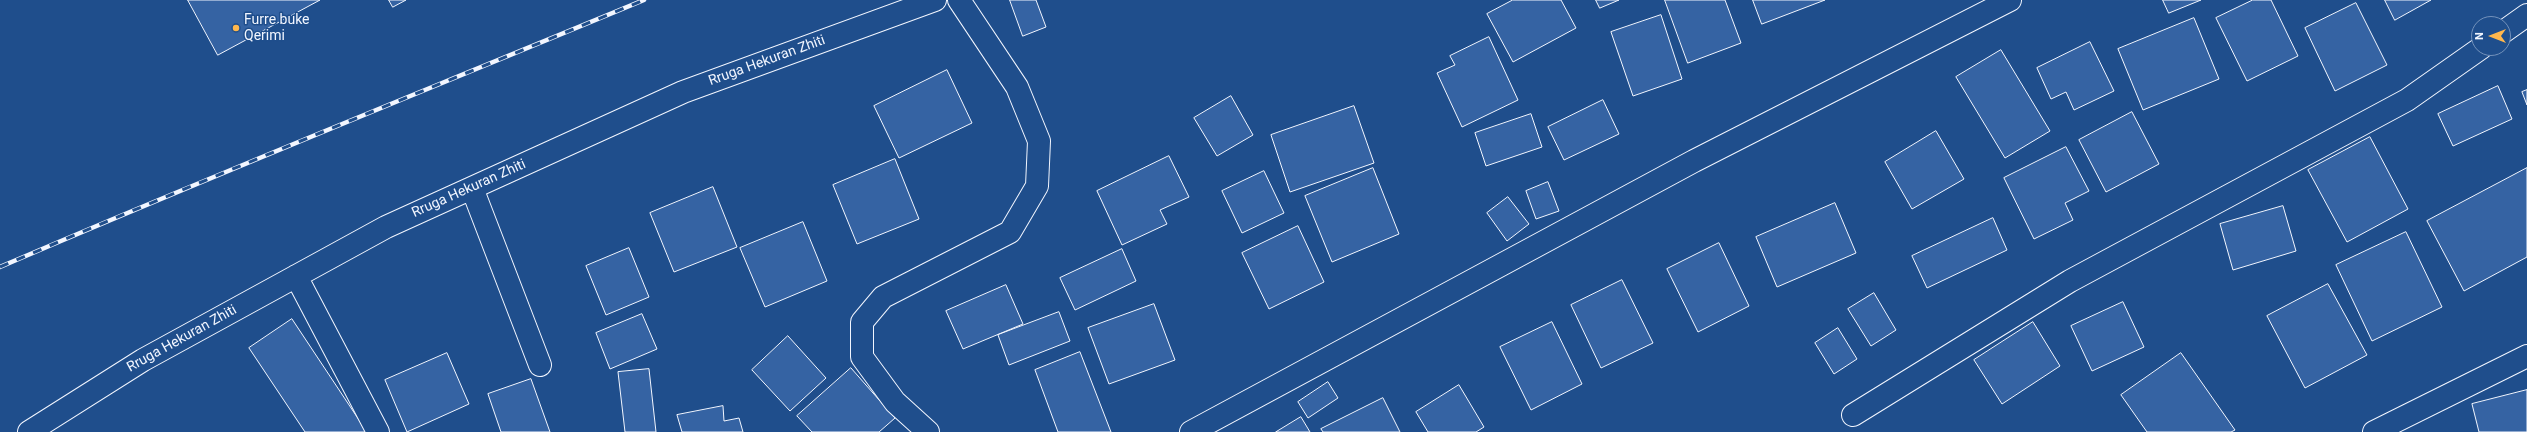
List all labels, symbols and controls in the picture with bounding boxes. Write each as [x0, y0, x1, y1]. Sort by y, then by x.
place label: Furre buke Qerimi [244, 12, 310, 44]
north arrow [2471, 16, 2511, 56]
marker: Furre buke Qerimi [231, 23, 241, 33]
street label: Rruga Hekuran Zhiti [706, 32, 828, 90]
text: N [2473, 32, 2486, 40]
street label: Rruga Hekuran Zhiti [409, 156, 529, 222]
street label: Rruga Hekuran Zhiti [124, 302, 240, 376]

